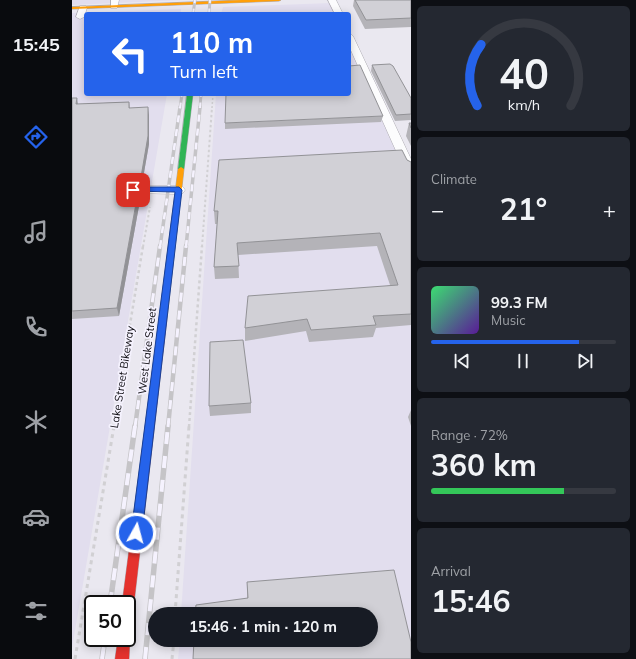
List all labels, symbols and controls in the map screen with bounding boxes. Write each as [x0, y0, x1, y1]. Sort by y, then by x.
text: 110 m [170, 25, 253, 60]
icon: left [104, 28, 156, 80]
text: 15:45 [12, 33, 60, 56]
text: 40 [499, 47, 548, 99]
text: Turn left [170, 60, 238, 83]
text: km/h [507, 96, 540, 114]
icon: directions [22, 123, 50, 151]
text: Climate [431, 171, 477, 187]
pin [116, 173, 150, 207]
icon: arrive [122, 179, 144, 201]
text: 21° [500, 190, 547, 228]
text: − [431, 196, 444, 224]
text: + [603, 196, 616, 224]
icon: music [22, 218, 50, 246]
text: 99.3 FM [491, 293, 547, 312]
street label: West Lake Street [135, 307, 159, 395]
text: Music [491, 312, 526, 328]
icon: phone [22, 313, 50, 341]
street label: Lake Street Bikeway [107, 325, 137, 429]
icon: previous [451, 350, 473, 372]
icon: pause [512, 350, 534, 372]
icon: next [574, 350, 596, 372]
icon: climate [22, 408, 50, 436]
text: Range · 72% [431, 427, 508, 443]
text: 360 km [431, 446, 537, 484]
icon: car [22, 503, 50, 531]
position arrow [115, 512, 157, 554]
text: Arrival [431, 563, 471, 579]
text: 15:46 [431, 582, 510, 620]
speed limit sign: 50 [84, 595, 136, 647]
icon: filters [22, 597, 50, 625]
text: 15:46 · 1 min · 120 m [189, 617, 337, 636]

